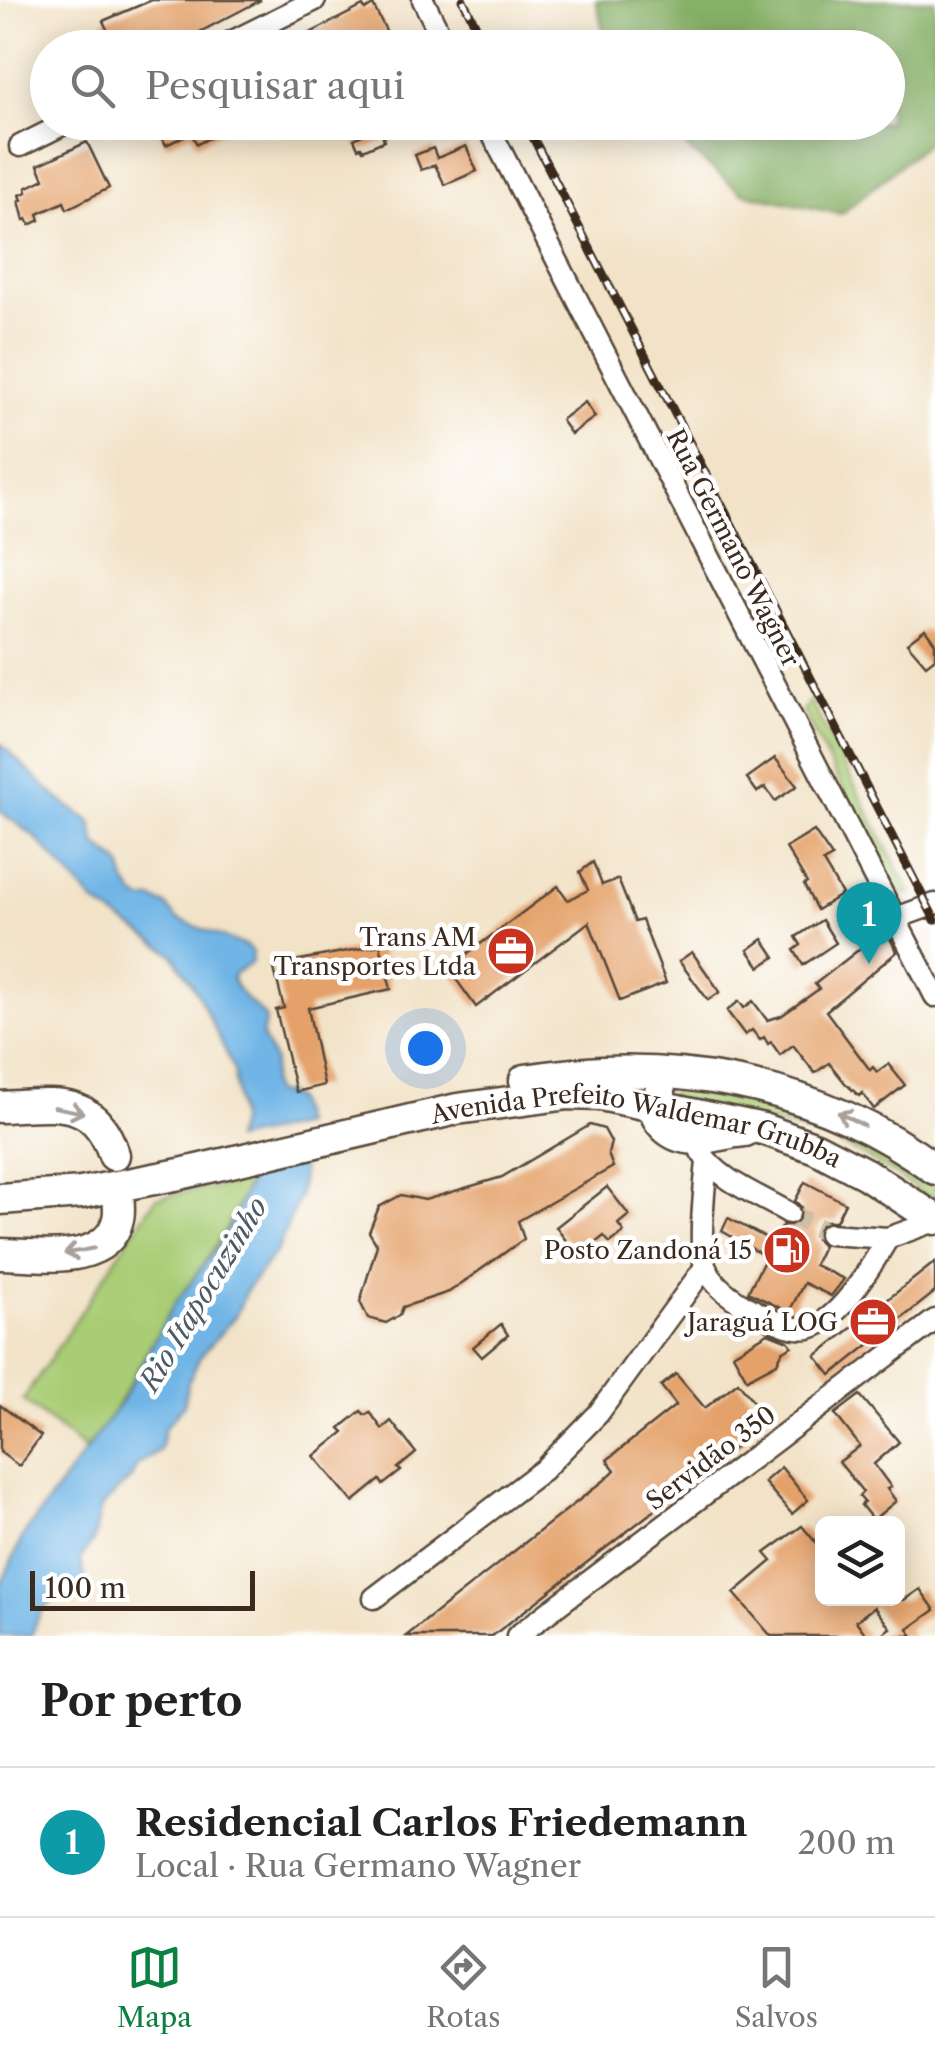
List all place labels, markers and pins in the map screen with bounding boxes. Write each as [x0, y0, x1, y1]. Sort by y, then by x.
pin: 1 [836, 882, 902, 964]
place label: Trans AM Transportes Ltda [273, 922, 477, 982]
office icon: Trans AM Transportes Ltda [485, 925, 537, 977]
fuel station icon: Posto Zandoná 15 [761, 1224, 813, 1276]
place label: Posto Zandoná 15 [544, 1235, 752, 1266]
office icon: Jaraguá LOG [847, 1296, 899, 1348]
place label: Jaraguá LOG [683, 1307, 838, 1338]

